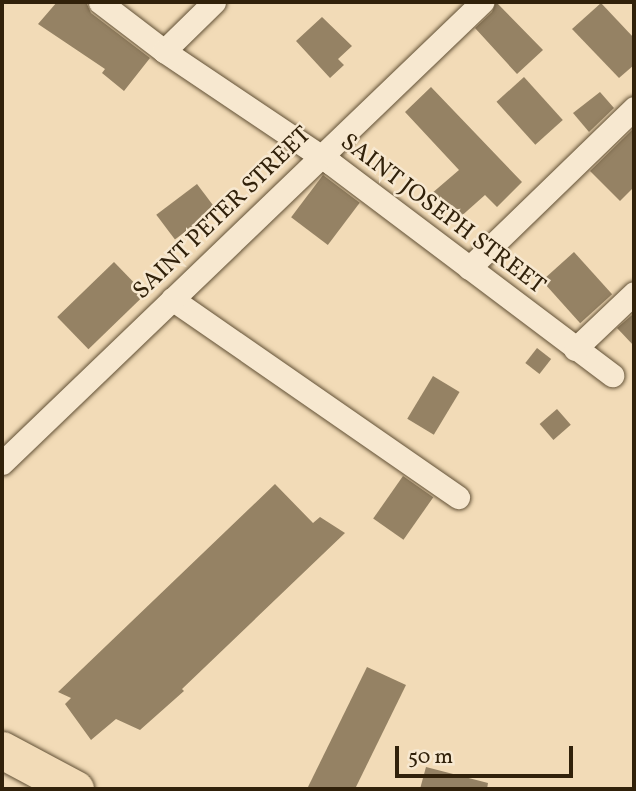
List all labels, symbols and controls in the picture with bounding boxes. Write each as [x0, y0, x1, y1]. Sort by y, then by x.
street label: SAINT PETER STREET [128, 121, 318, 307]
street label: SAINT JOSEPH STREET [334, 128, 550, 302]
scale bar [398, 732, 576, 776]
text: 50 m [408, 743, 453, 772]

